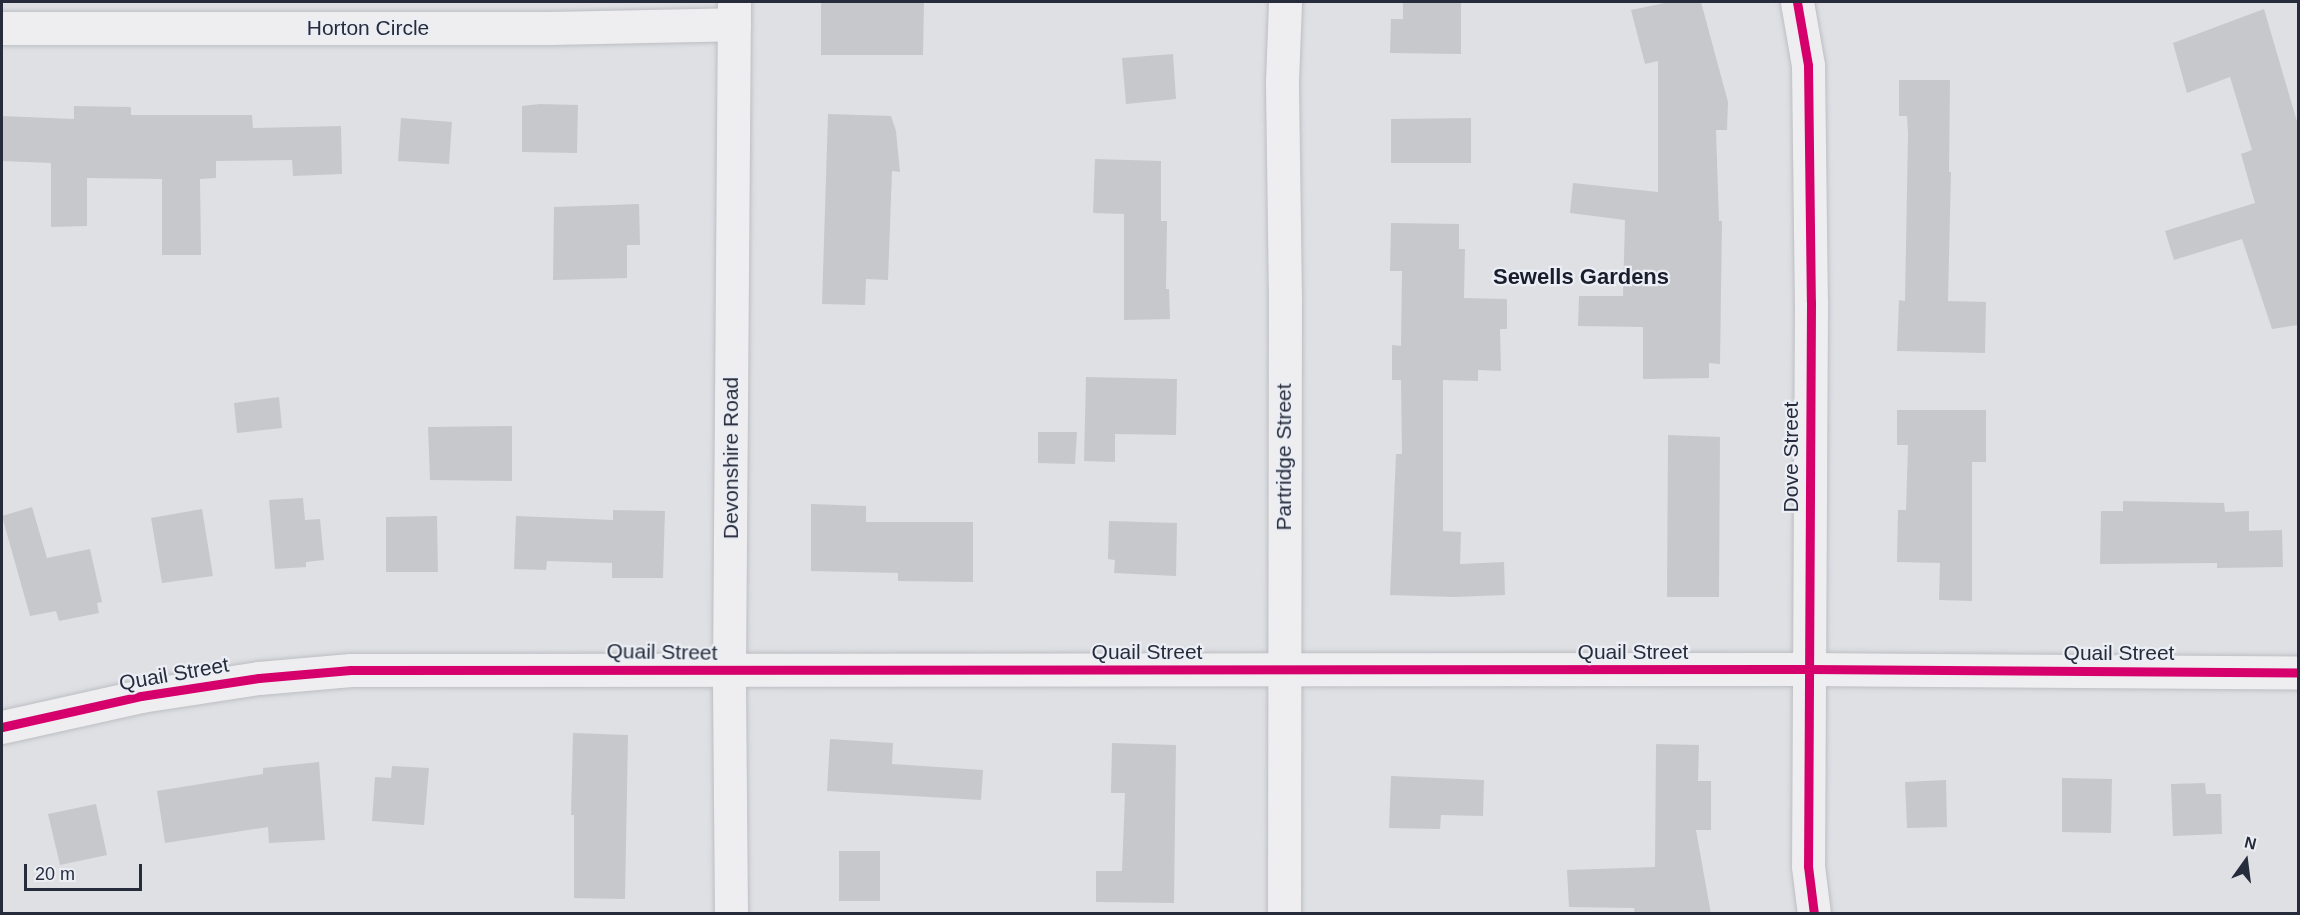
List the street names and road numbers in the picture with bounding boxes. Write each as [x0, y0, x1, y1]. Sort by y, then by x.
street label: Horton Circle [307, 15, 429, 41]
street label: Devonshire Road [718, 377, 744, 539]
street label: Partridge Street [1271, 383, 1297, 531]
street label: Dove Street [1778, 402, 1804, 512]
street label: Quail Street [606, 638, 718, 666]
street label: Quail Street [1092, 639, 1202, 665]
street label: Quail Street [1578, 639, 1688, 665]
street label: Quail Street [2064, 640, 2174, 666]
street label: Quail Street [117, 652, 231, 696]

